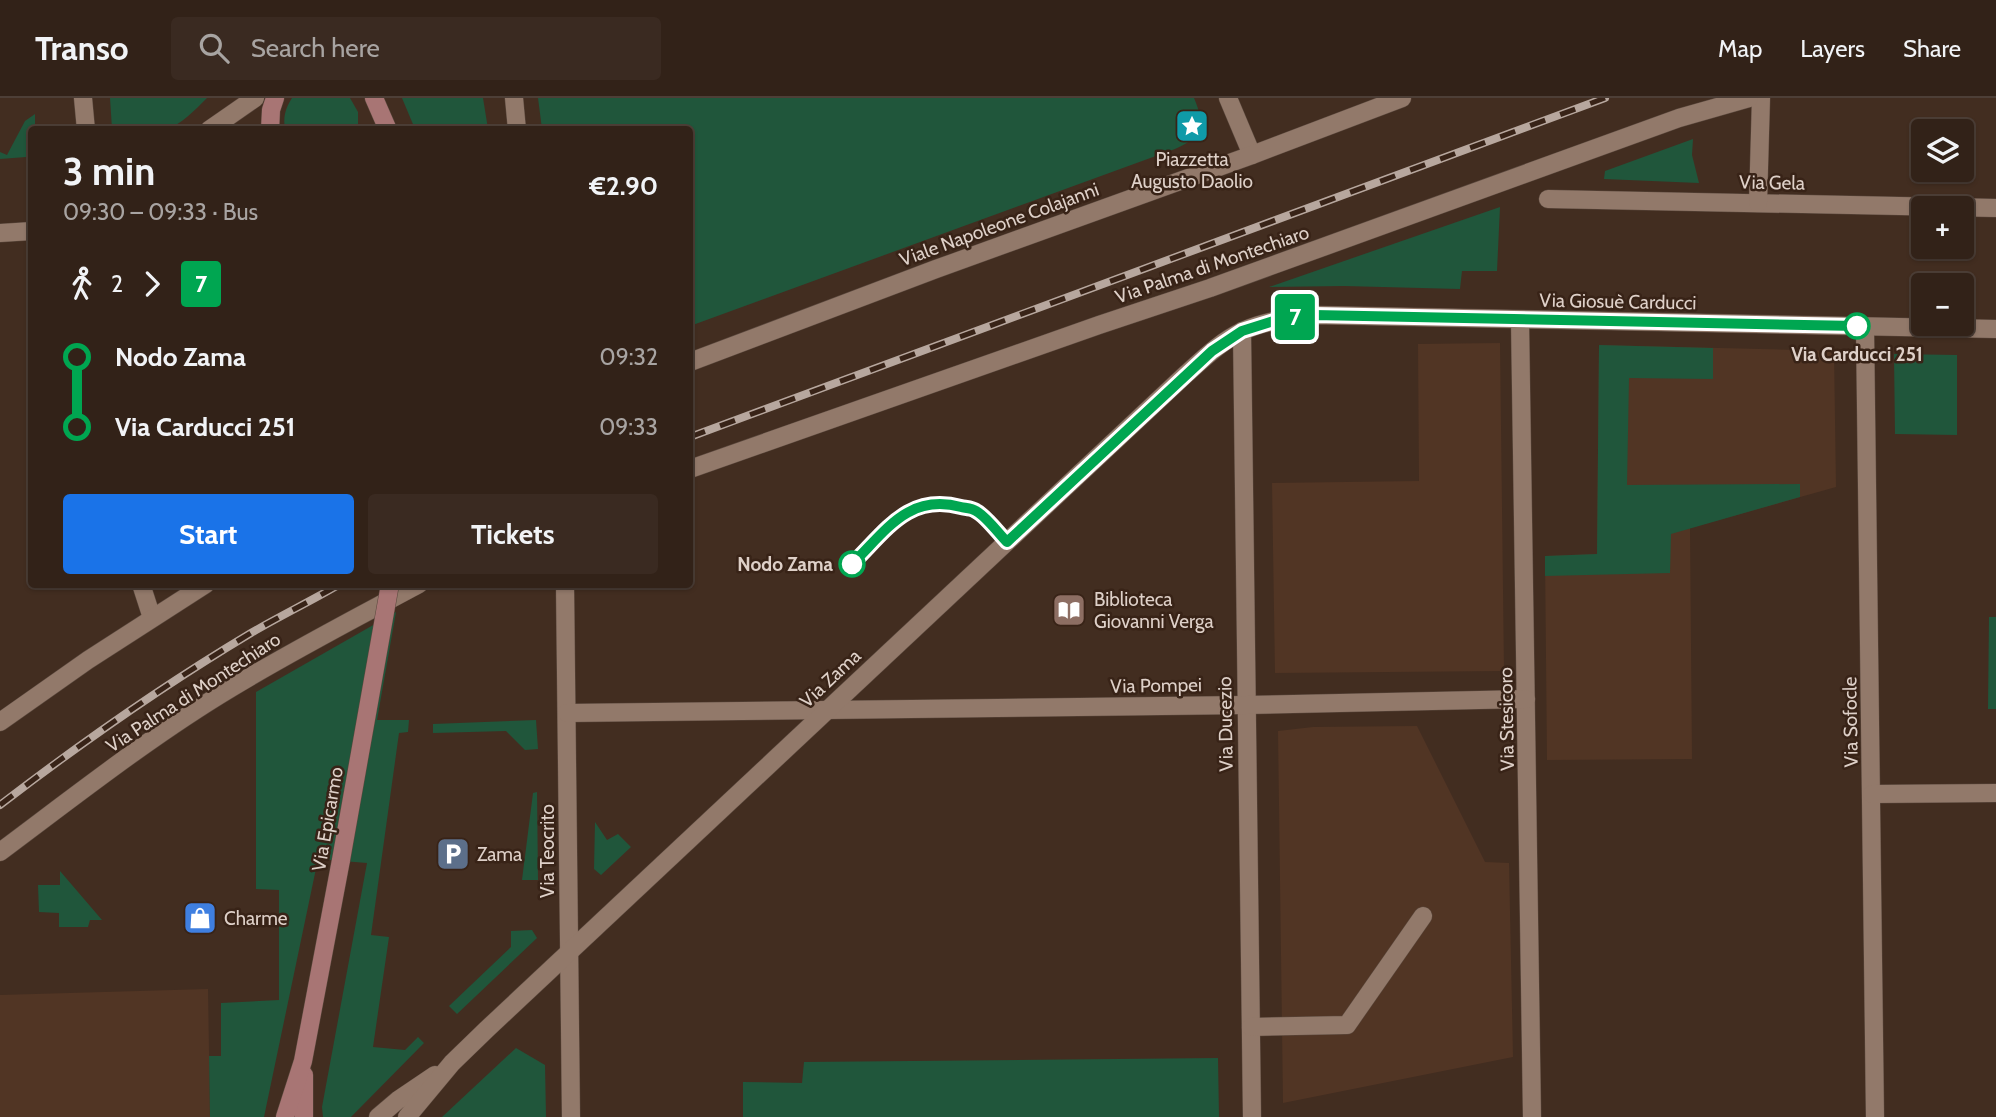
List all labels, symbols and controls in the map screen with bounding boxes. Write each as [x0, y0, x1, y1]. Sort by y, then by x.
search box [171, 17, 661, 80]
text: Transo [35, 28, 129, 68]
icon: search [195, 29, 233, 67]
text: Search here [251, 32, 380, 64]
text: Map [1718, 34, 1762, 63]
text: Layers [1800, 34, 1865, 63]
text: Share [1903, 34, 1961, 63]
place icon: Piazzetta Augusto Daolio [1173, 107, 1211, 145]
map controls [1911, 119, 1974, 336]
button: layers [1911, 119, 1974, 182]
text: 3 min [63, 148, 155, 195]
place label: Piazzetta Augusto Daolio [1131, 148, 1253, 193]
text: €2.90 [589, 170, 658, 202]
street label: Via Gela [1739, 170, 1805, 195]
street label: Viale Napoleone Colajanni [896, 178, 1102, 271]
button: + [1911, 196, 1974, 259]
text: 09:30 – 09:33 · Bus [63, 198, 258, 226]
street label: Via Palma di Montechiaro [1112, 220, 1312, 308]
icon: walk [63, 265, 101, 303]
icon: forward [133, 265, 171, 303]
text: 7 [195, 269, 207, 298]
text: 2 [111, 270, 123, 298]
button: − [1911, 273, 1974, 336]
street label: Via Giosuè Carducci [1539, 289, 1697, 314]
line badge: 7 [1272, 294, 1318, 340]
text: 7 [1289, 302, 1301, 331]
marker: Via Carducci 251 [1844, 313, 1870, 339]
text: Nodo Zama [115, 341, 246, 373]
text: 09:32 [600, 343, 658, 371]
place label: Via Carducci 251 [1791, 343, 1923, 366]
text: Via Carducci 251 [115, 411, 295, 443]
text: 09:33 [599, 413, 658, 441]
button: Start [63, 494, 354, 574]
button: Tickets [368, 494, 658, 574]
marker: Nodo Zama [839, 551, 865, 577]
place label: Nodo Zama [737, 553, 834, 576]
place label: Biblioteca Giovanni Verga [1094, 588, 1214, 633]
library icon: Biblioteca Giovanni Verga [1050, 591, 1088, 629]
street label: Via Palma di Montechiaro [102, 627, 285, 757]
street label: Via Zama [795, 644, 866, 712]
street label: Via Stesicoro [1494, 667, 1519, 771]
street label: Via Pompei [1110, 673, 1202, 698]
street label: Via Ducezio [1213, 676, 1238, 772]
street label: Via Sofocle [1838, 676, 1863, 767]
street label: Via Epicarmo [307, 765, 348, 873]
street label: Via Teocrito [536, 804, 559, 898]
parking icon: Zama [434, 835, 472, 873]
place label: Zama [477, 843, 522, 866]
shop icon: Charme [181, 899, 219, 937]
place label: Charme [224, 907, 288, 930]

